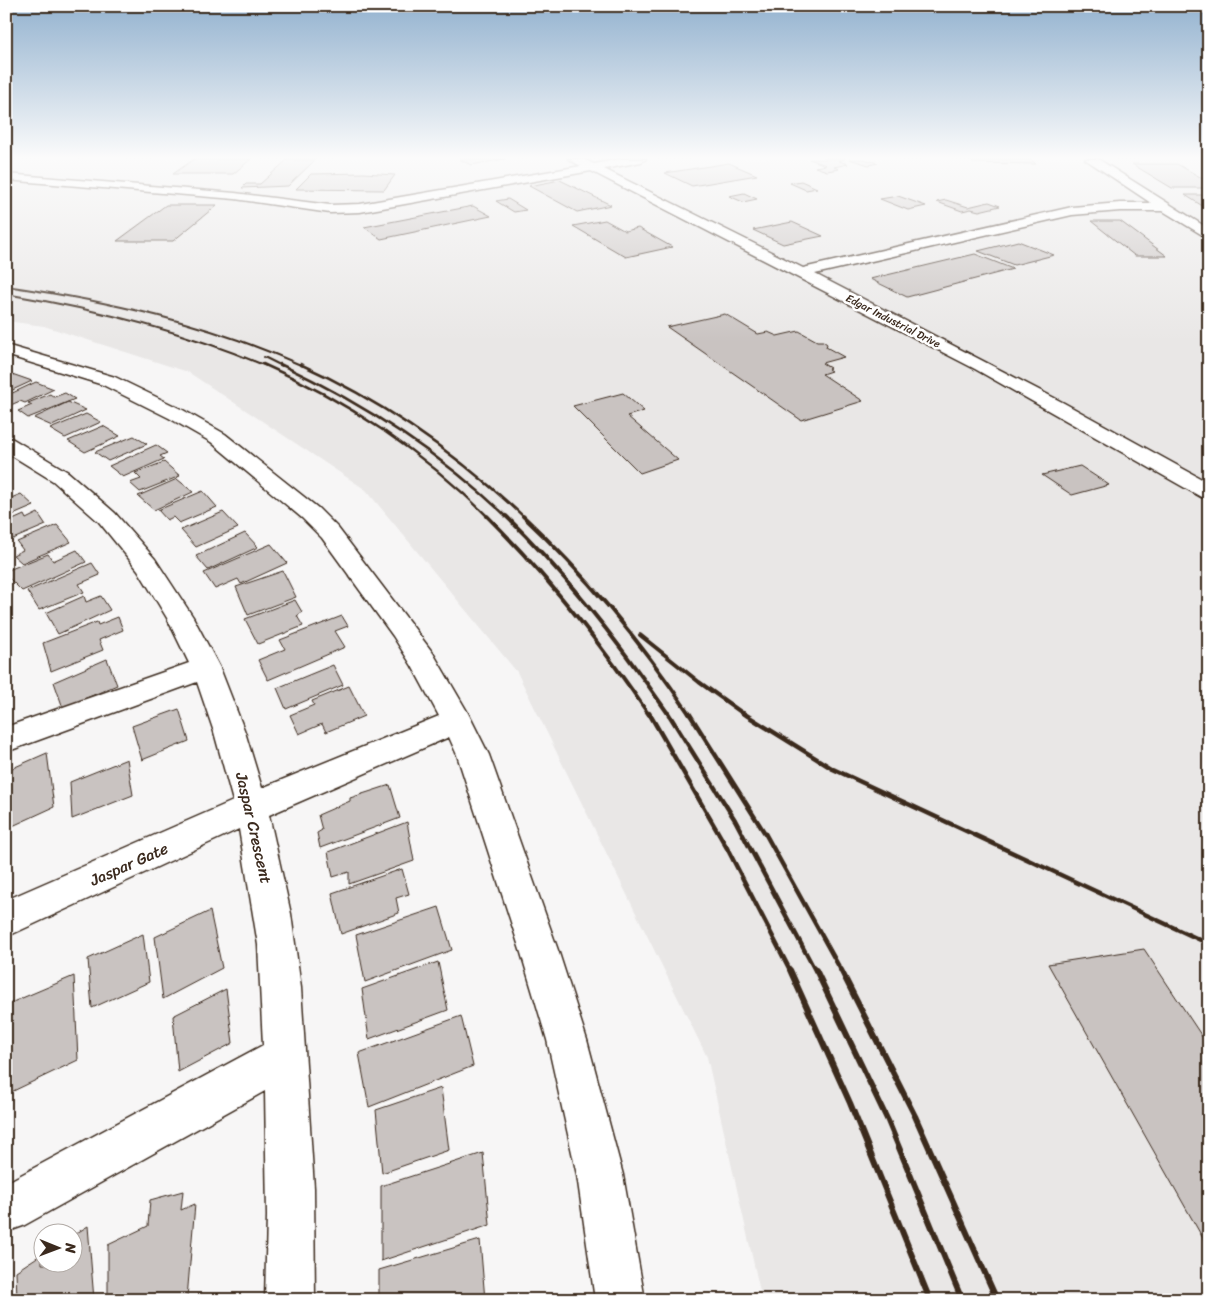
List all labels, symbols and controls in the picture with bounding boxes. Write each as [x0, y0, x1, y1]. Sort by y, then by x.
street label: Edgar Industrial Drive [842, 289, 944, 353]
street label: Jaspar Crescent [227, 768, 281, 887]
street label: Jaspar Gate [84, 834, 173, 895]
north arrow [32, 1224, 82, 1274]
text: N [58, 1242, 83, 1254]

